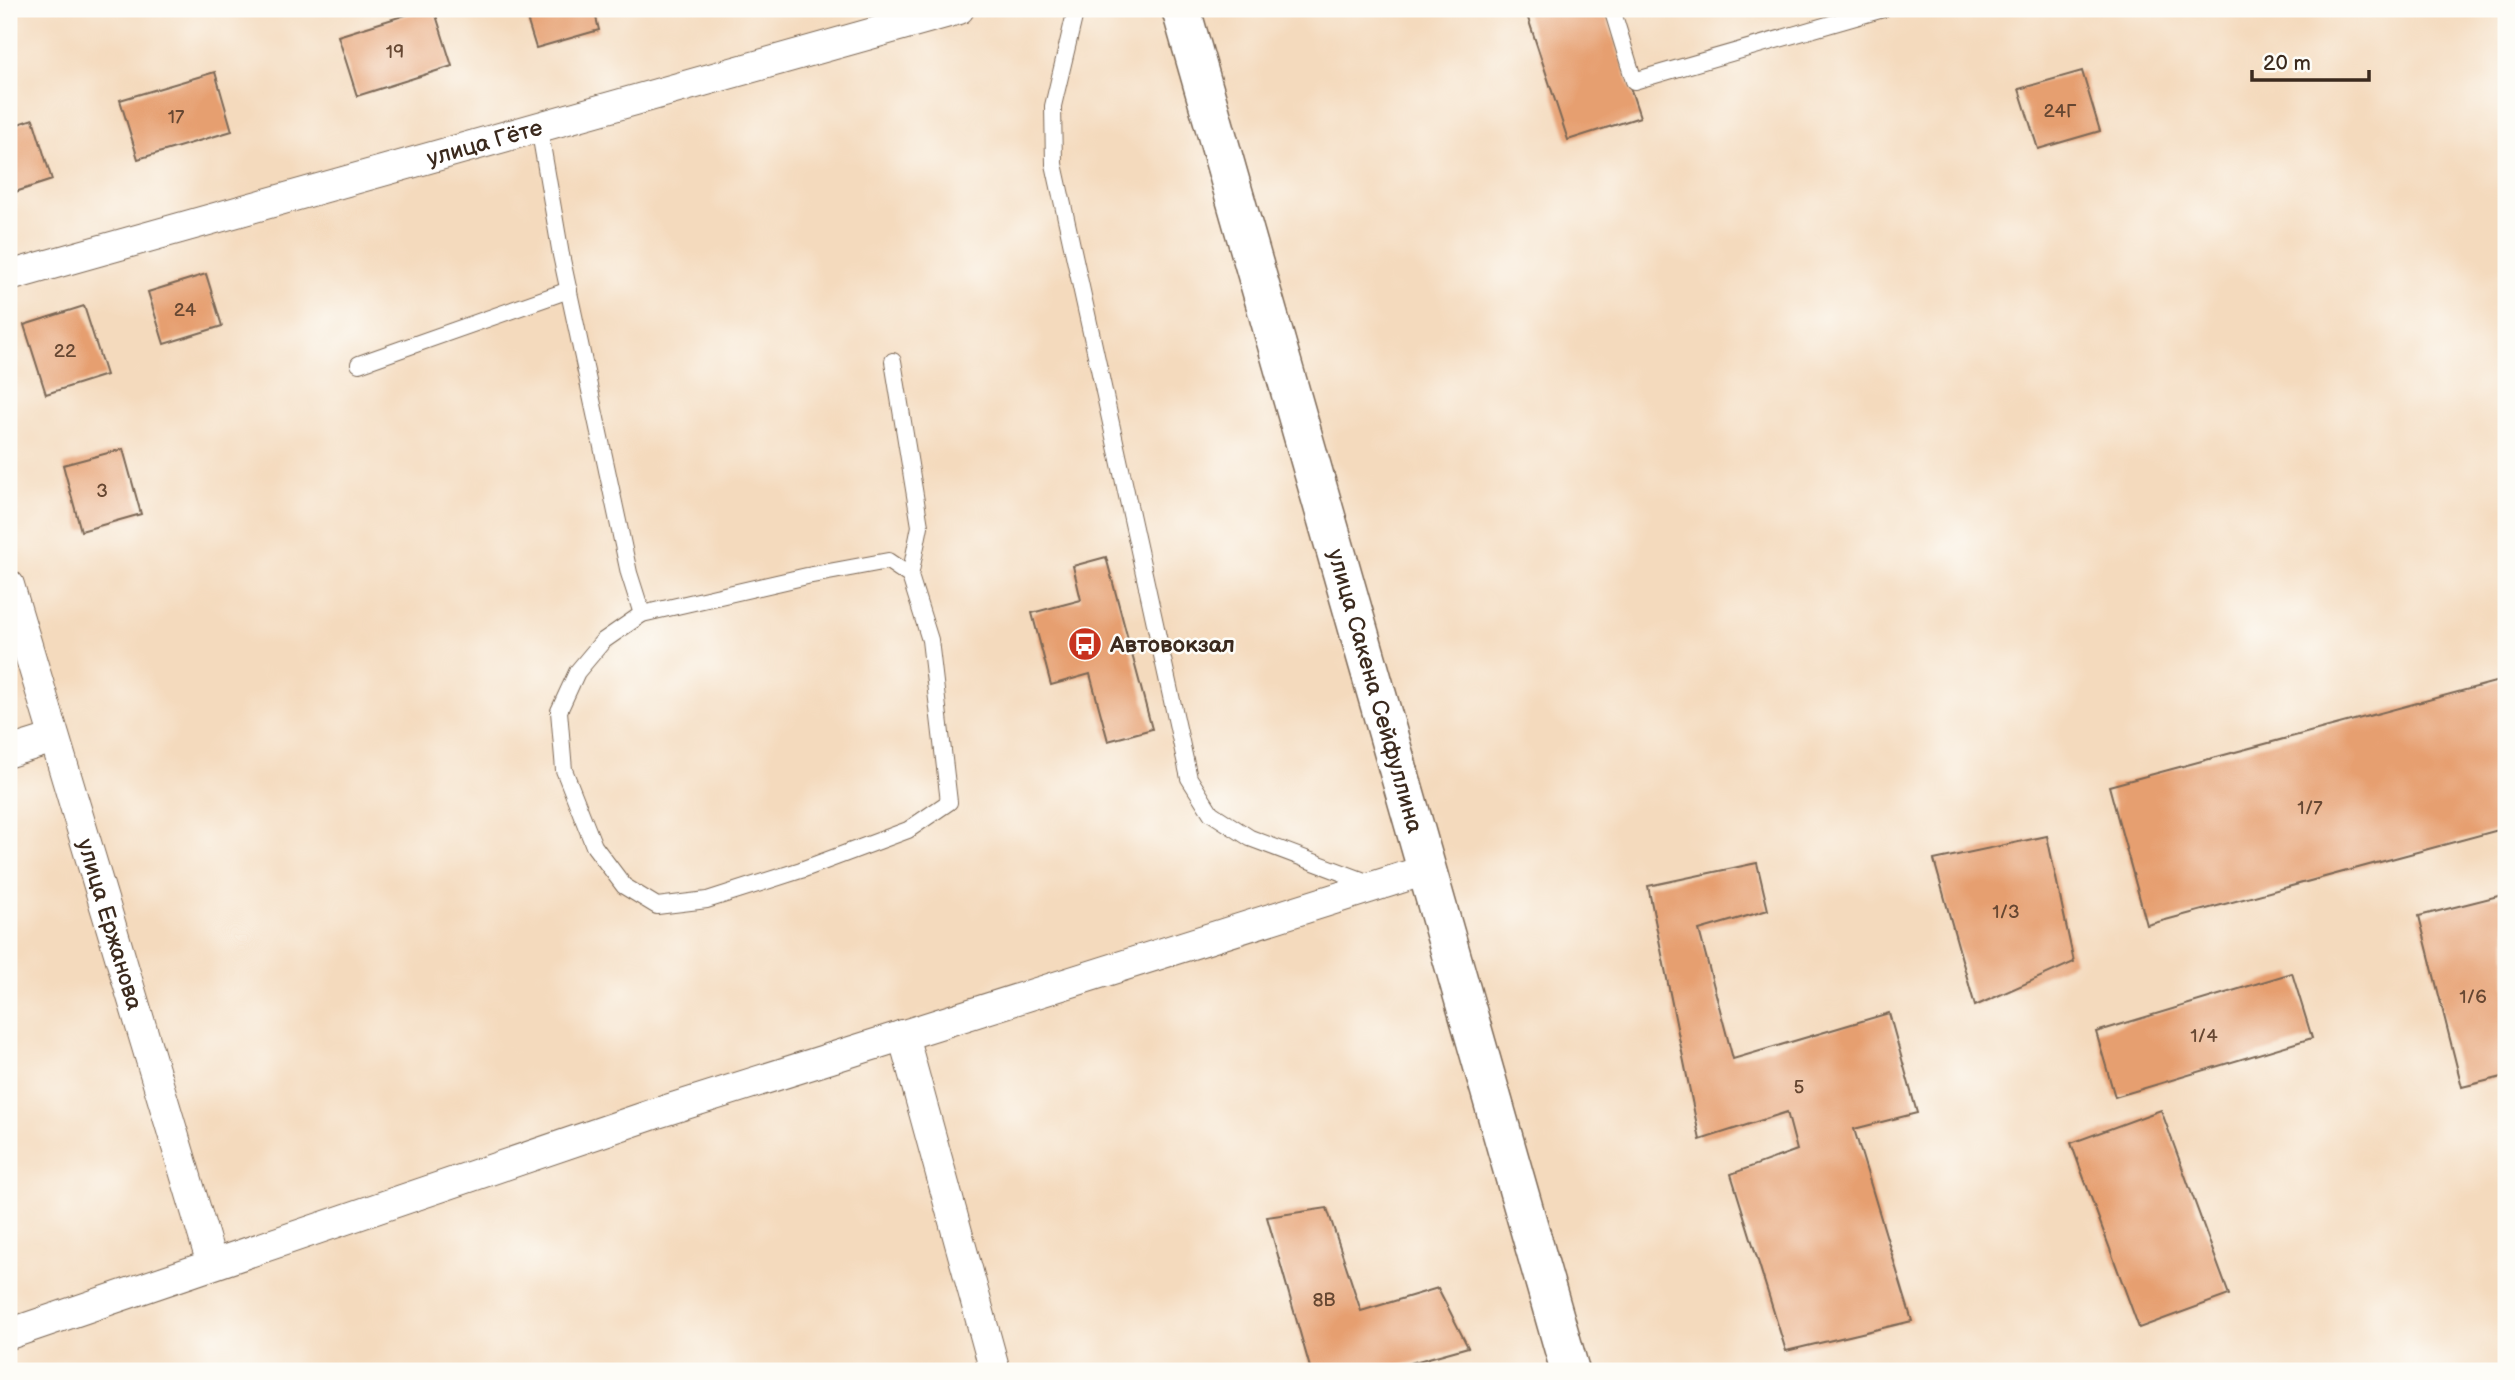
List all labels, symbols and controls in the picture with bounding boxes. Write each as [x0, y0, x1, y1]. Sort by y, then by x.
scale bar [2252, 38, 2370, 82]
house number: 19 [386, 41, 404, 64]
text: 20 m [2263, 51, 2311, 76]
house number: 24Г [2043, 100, 2077, 123]
house number: 17 [168, 106, 185, 129]
street label: улица Гёте [424, 114, 546, 173]
house number: 24 [174, 299, 197, 322]
house number: 22 [54, 340, 77, 363]
house number: 3 [96, 480, 108, 503]
street label: улица Сакена Сейфуллина [1321, 546, 1429, 837]
bus stop icon: Автовокзал [1066, 625, 1104, 663]
place label: Автовокзал [1109, 631, 1235, 659]
house number: 1/7 [2297, 797, 2323, 820]
street label: улица Ержанова [71, 835, 148, 1014]
house number: 1/3 [1992, 901, 2020, 924]
house number: 1/6 [2459, 986, 2487, 1009]
house number: 1/4 [2190, 1025, 2218, 1048]
house number: 5 [1794, 1076, 1805, 1099]
house number: 8В [1312, 1289, 1336, 1312]

